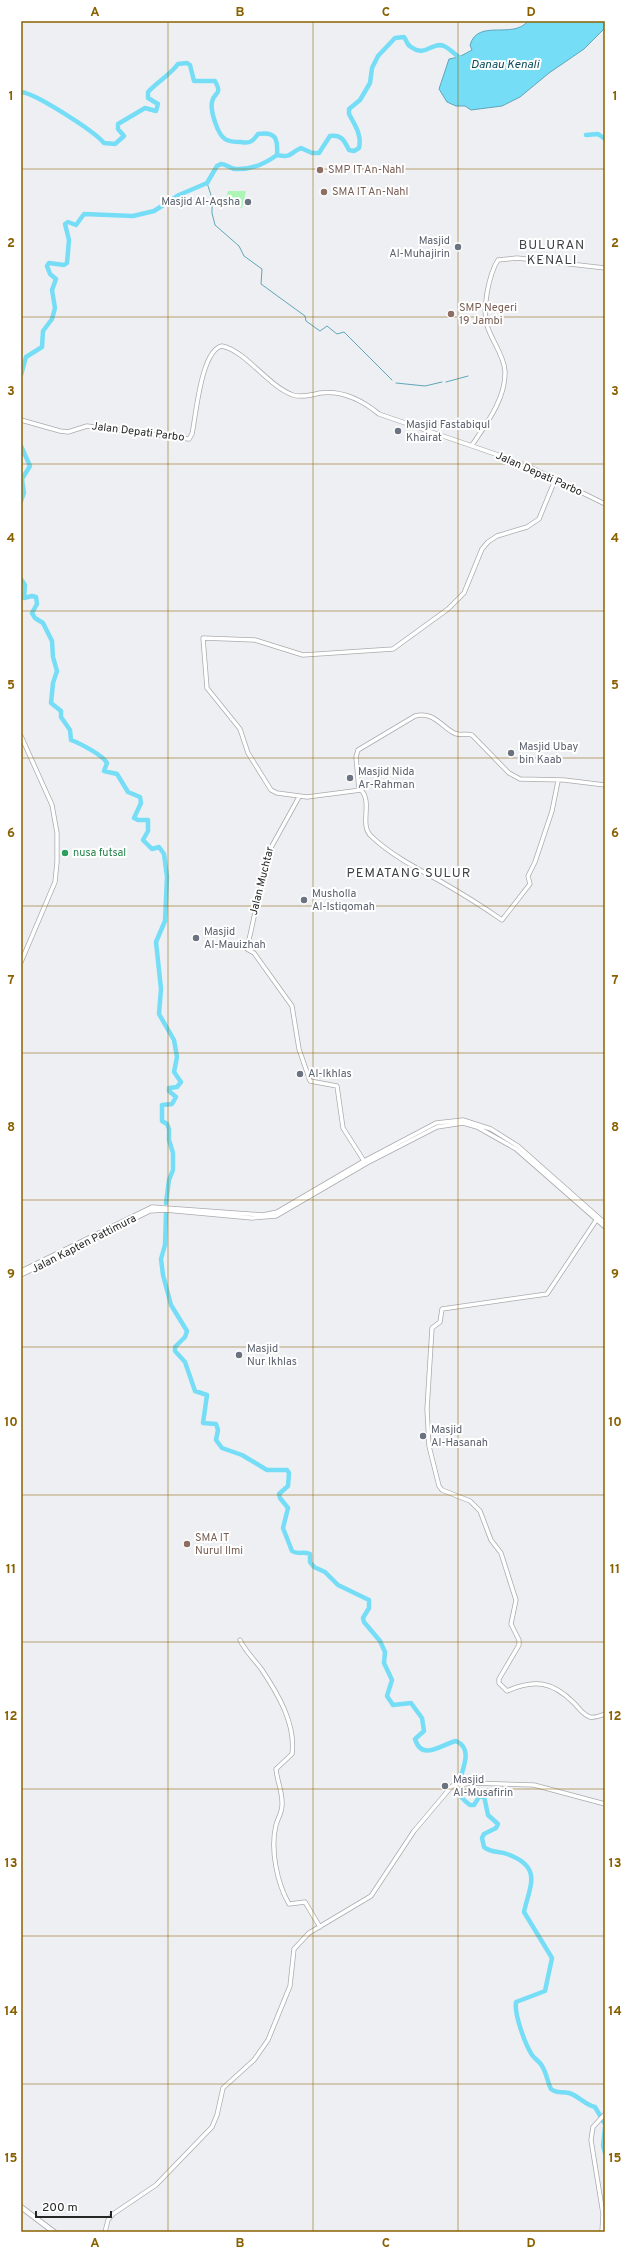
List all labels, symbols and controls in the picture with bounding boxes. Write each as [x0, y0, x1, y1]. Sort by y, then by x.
text: A [90, 5, 100, 21]
text: B [236, 5, 245, 21]
text: C [382, 5, 390, 21]
text: D [526, 5, 536, 21]
water label: Danau Kenali [471, 57, 540, 73]
text: 1 [8, 89, 14, 105]
text: 1 [612, 89, 618, 105]
place label: SMP IT An-Nahl [328, 163, 404, 177]
marker: SMP IT An-Nahl [315, 165, 325, 175]
place label: SMA IT An-Nahl [332, 185, 408, 199]
marker: SMA IT An-Nahl [319, 187, 329, 197]
place label: Masjid Al-Aqsha [161, 195, 240, 209]
marker: Masjid Al-Aqsha [243, 197, 253, 207]
place label: Masjid Al-Muhajirin [389, 234, 450, 261]
text: 2 [7, 236, 15, 252]
text: 2 [611, 236, 619, 252]
district label: BULURAN KENALI [519, 238, 585, 269]
marker: Masjid Al-Muhajirin [453, 242, 463, 252]
place label: SMP Negeri 19 Jambi [459, 301, 517, 328]
marker: SMP Negeri 19 Jambi [446, 309, 456, 319]
text: 3 [7, 384, 15, 400]
text: 3 [611, 384, 619, 400]
place label: Masjid Fastabiqul Khairat [406, 418, 490, 445]
street label: Jalan Depati Parbo [91, 419, 185, 445]
marker: Masjid Fastabiqul Khairat [393, 426, 403, 436]
street label: Jalan Depati Parbo [493, 449, 585, 499]
text: 4 [7, 531, 15, 547]
text: 4 [611, 531, 619, 547]
text: 5 [7, 678, 15, 694]
text: 5 [611, 678, 619, 694]
place label: Masjid Ubay bin Kaab [519, 740, 578, 767]
marker: Masjid Ubay bin Kaab [506, 748, 516, 758]
place label: Masjid Nida Ar-Rahman [358, 765, 415, 792]
marker: Masjid Nida Ar-Rahman [345, 773, 355, 783]
text: 6 [7, 826, 15, 842]
text: 6 [611, 826, 619, 842]
street label: Jalan Muchtar [247, 845, 277, 917]
place label: nusa futsal [73, 846, 126, 860]
marker: nusa futsal [60, 848, 70, 858]
district label: PEMATANG SULUR [347, 866, 471, 882]
place label: Musholla Al-Istiqomah [312, 887, 375, 914]
marker: Musholla Al-Istiqomah [299, 895, 309, 905]
place label: Masjid Al-Mauizhah [204, 925, 266, 952]
marker: Masjid Al-Mauizhah [191, 933, 201, 943]
text: 7 [8, 973, 15, 989]
text: 7 [612, 973, 619, 989]
place label: Al-Ikhlas [308, 1067, 352, 1081]
marker: Al-Ikhlas [295, 1069, 305, 1079]
text: 8 [7, 1120, 15, 1136]
text: 8 [611, 1120, 619, 1136]
street label: Jalan Kapten Pattimura [29, 1211, 139, 1277]
text: 9 [7, 1267, 15, 1283]
text: 9 [611, 1267, 619, 1283]
place label: Masjid Nur Ikhlas [247, 1342, 297, 1369]
marker: Masjid Nur Ikhlas [234, 1350, 244, 1360]
text: 10 [4, 1415, 18, 1431]
text: 10 [608, 1415, 622, 1431]
place label: Masjid Al-Hasanah [431, 1423, 488, 1450]
marker: Masjid Al-Hasanah [418, 1431, 428, 1441]
place label: SMA IT Nurul Ilmi [195, 1531, 243, 1558]
marker: SMA IT Nurul Ilmi [182, 1539, 192, 1549]
text: 11 [6, 1562, 16, 1578]
text: 11 [610, 1562, 620, 1578]
text: 12 [4, 1709, 18, 1725]
text: 12 [608, 1709, 622, 1725]
place label: Masjid Al-Musafirin [453, 1773, 513, 1800]
marker: Masjid Al-Musafirin [440, 1781, 450, 1791]
text: 13 [5, 1856, 18, 1872]
text: 13 [609, 1856, 622, 1872]
text: 14 [4, 2004, 18, 2020]
text: 14 [608, 2004, 622, 2020]
text: 15 [4, 2151, 18, 2167]
text: 15 [608, 2151, 622, 2167]
scale bar [36, 2193, 111, 2219]
text: 200 m [42, 2200, 78, 2216]
text: A [90, 2236, 100, 2252]
text: B [236, 2236, 245, 2252]
text: C [382, 2236, 390, 2252]
text: D [526, 2236, 536, 2252]

